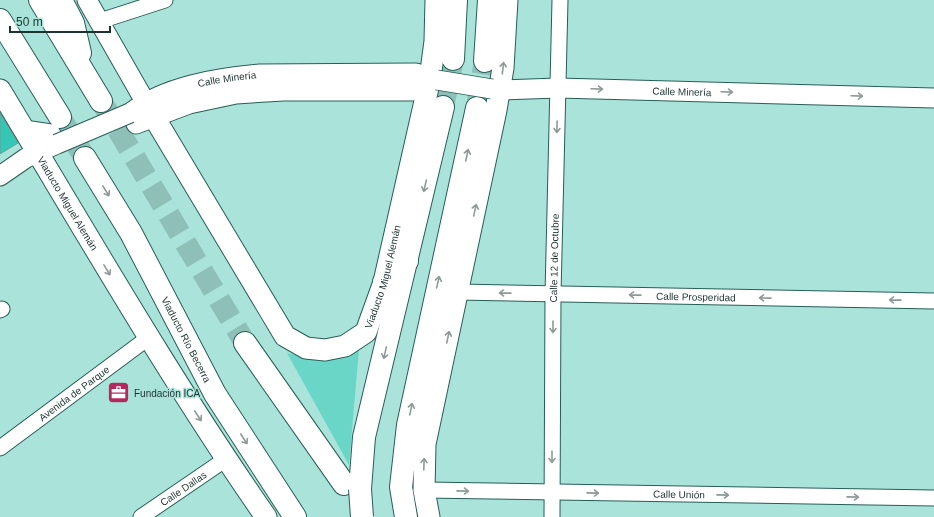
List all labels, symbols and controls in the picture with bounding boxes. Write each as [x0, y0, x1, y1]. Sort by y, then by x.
scale bar [10, 8, 110, 34]
text: 50 m [16, 15, 43, 29]
one-way arrow [499, 62, 507, 75]
street label: Calle Minería [197, 69, 257, 89]
one-way arrow [590, 85, 603, 93]
street label: Calle Minería [652, 86, 712, 98]
one-way arrow [720, 89, 733, 96]
one-way arrow [850, 92, 863, 100]
one-way arrow [554, 120, 561, 133]
one-way arrow [463, 149, 471, 162]
street label: Viaducto Miguel Alemán [35, 155, 100, 252]
one-way arrow [420, 179, 428, 192]
one-way arrow [102, 185, 110, 197]
one-way arrow [472, 204, 480, 217]
street label: Calle 12 de Octubre [548, 213, 561, 303]
street label: Viaducto Miguel Alemán [363, 224, 403, 330]
one-way arrow [104, 264, 112, 276]
one-way arrow [435, 276, 443, 289]
one-way arrow [499, 289, 512, 297]
street label: Calle Prosperidad [656, 291, 736, 303]
one-way arrow [629, 292, 642, 299]
one-way arrow [759, 294, 772, 302]
street label: Viaducto Río Becerra [159, 295, 213, 385]
one-way arrow [889, 296, 902, 304]
one-way arrow [549, 320, 557, 333]
one-way arrow [445, 331, 453, 344]
one-way arrow [380, 346, 388, 359]
street label: Avenida de Parque [37, 364, 112, 423]
office icon: Fundación ICA [106, 380, 132, 406]
place label: Fundación ICA [134, 388, 200, 399]
one-way arrow [408, 403, 416, 416]
one-way arrow [194, 410, 202, 421]
one-way arrow [240, 433, 248, 444]
one-way arrow [548, 450, 556, 463]
one-way arrow [420, 458, 428, 471]
street label: Calle Dallas [158, 469, 209, 508]
one-way arrow [456, 487, 469, 495]
one-way arrow [586, 489, 599, 497]
street label: Calle Unión [653, 489, 705, 500]
one-way arrow [716, 491, 729, 499]
one-way arrow [846, 493, 859, 501]

